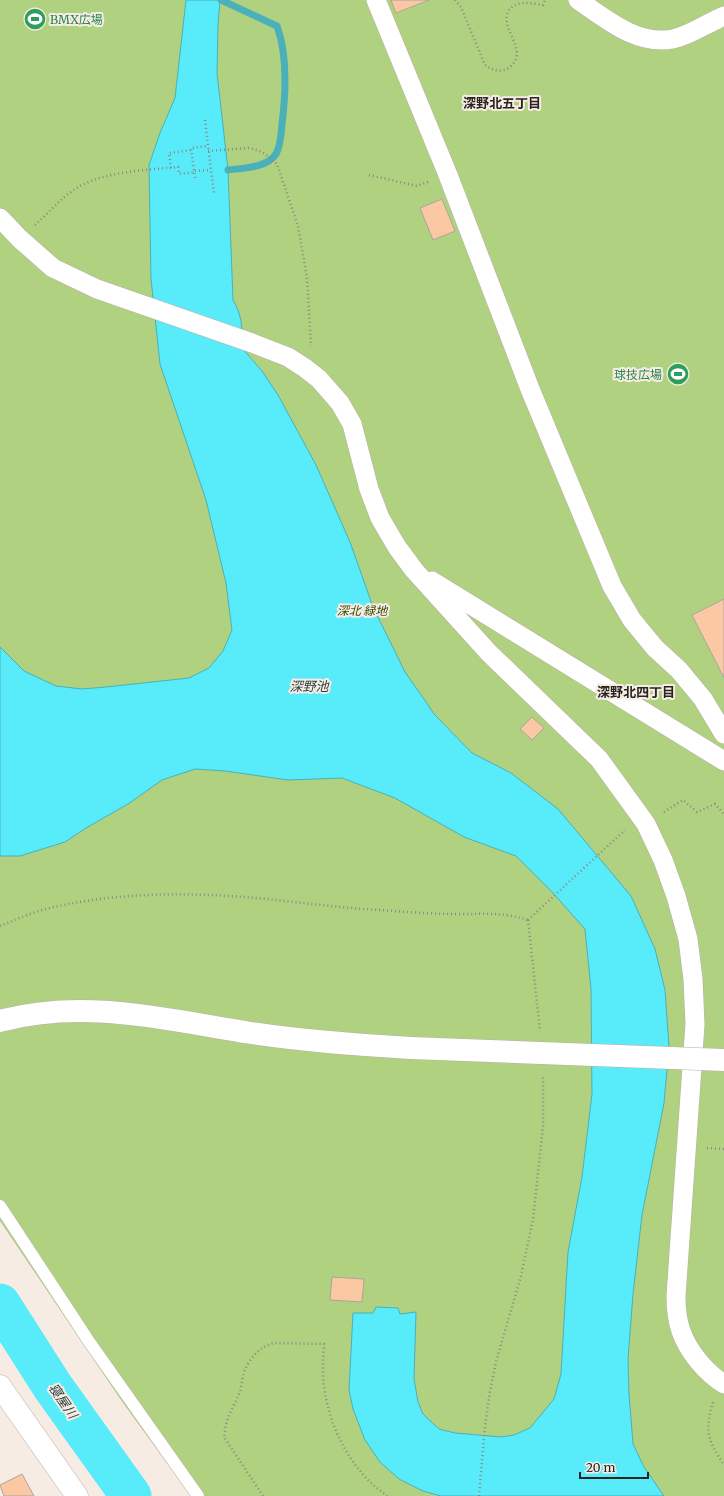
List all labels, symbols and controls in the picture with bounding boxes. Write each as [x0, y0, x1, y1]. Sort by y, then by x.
sports icon: BMX広場 [22, 6, 48, 32]
place label: BMX広場 [50, 12, 103, 27]
district label: 深野北五丁目 [463, 95, 541, 112]
sports icon: 球技広場 [665, 361, 691, 387]
place label: 球技広場 [614, 367, 662, 382]
park label: 深北 緑地 [337, 603, 389, 618]
water label: 深野池 [289, 678, 330, 695]
district label: 深野北四丁目 [597, 684, 675, 701]
water label: 寝屋川 [45, 1380, 82, 1423]
scale bar [580, 1454, 648, 1480]
text: 20 m [586, 1460, 615, 1475]

